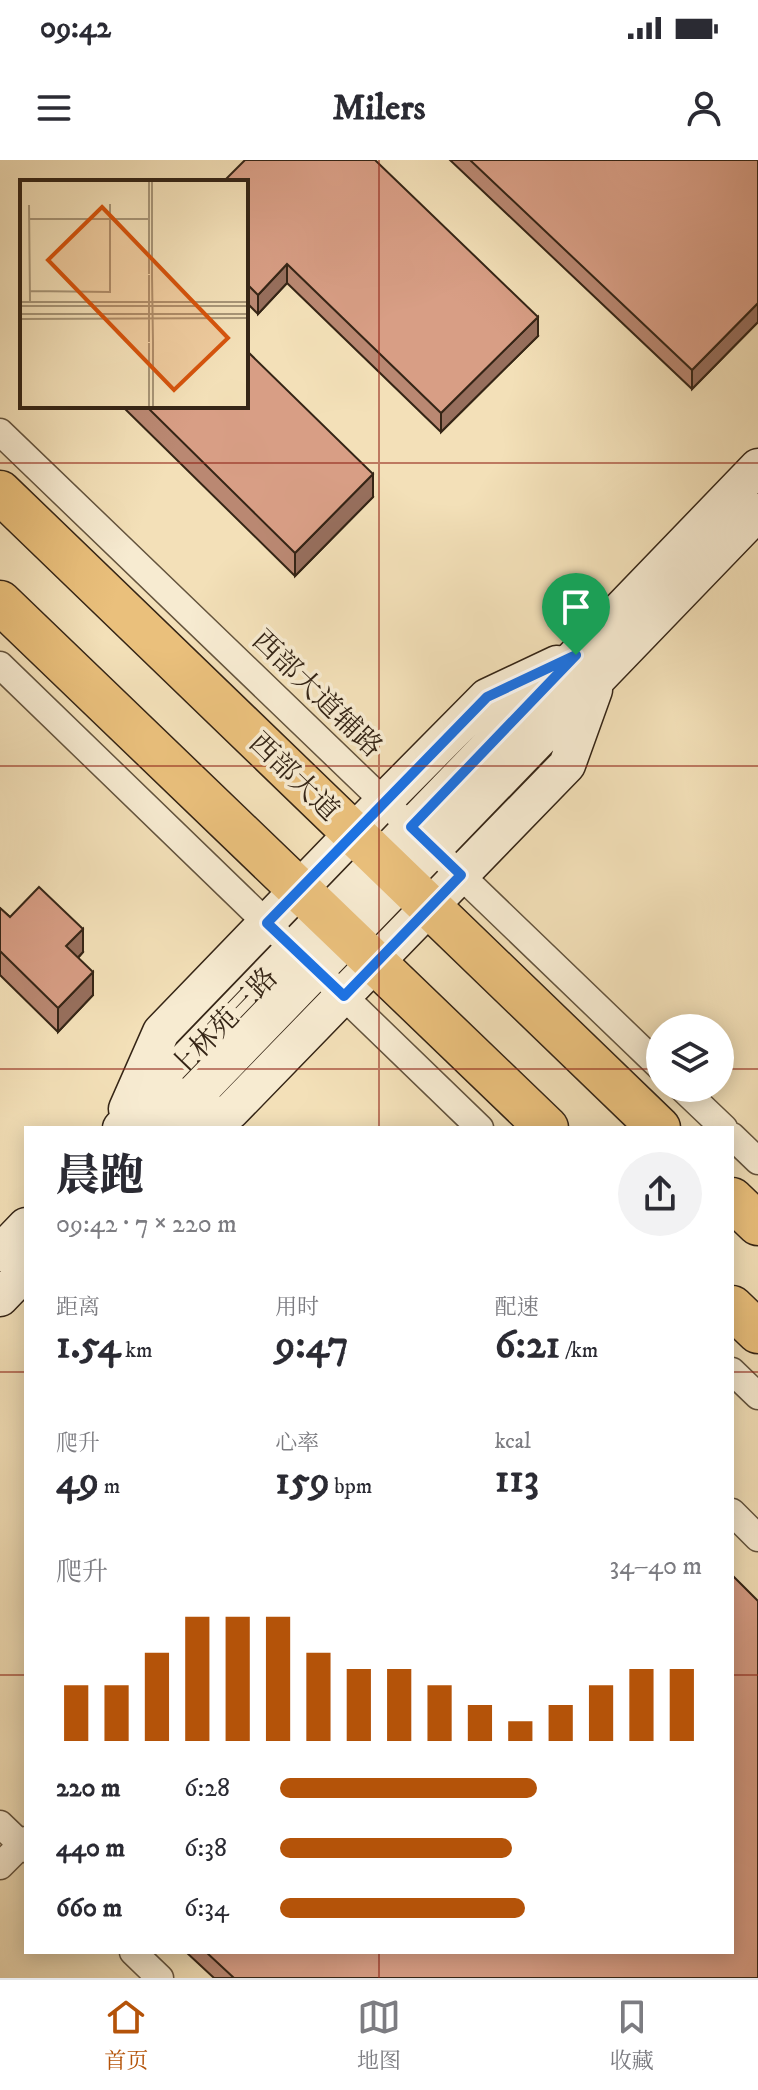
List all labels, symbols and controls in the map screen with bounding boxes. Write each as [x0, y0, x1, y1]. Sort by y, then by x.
text: 09:42 [40, 10, 111, 47]
icon: menu [32, 86, 76, 130]
text: Milers [332, 86, 426, 131]
icon: person [682, 86, 726, 130]
inset map [20, 180, 248, 408]
pin [542, 573, 610, 655]
icon: arrive [554, 585, 598, 629]
street label: 西部大道辅路 [244, 623, 390, 765]
street label: 西部大道 [242, 726, 346, 829]
street label: 上林苑三路 [163, 961, 285, 1086]
map controls [646, 1014, 734, 1102]
button: layers [646, 1014, 734, 1102]
text: 晨跑 [56, 1150, 144, 1205]
button: share [618, 1152, 702, 1236]
text: 09:42 · 7 × 220 m [56, 1208, 237, 1241]
text: 距离 [56, 1294, 100, 1321]
text: 用时 [275, 1294, 319, 1321]
text: 配速 [495, 1294, 539, 1321]
text: 1.54 [56, 1321, 120, 1371]
text: 9:47 [275, 1321, 349, 1371]
text: 6:21 [495, 1321, 560, 1371]
text: km [120, 1337, 153, 1364]
text: /km [560, 1337, 598, 1364]
text: kcal [495, 1428, 531, 1455]
text: 爬升 [56, 1430, 100, 1457]
text: 心率 [275, 1430, 319, 1457]
text: 113 [495, 1455, 539, 1505]
text: 49 [56, 1457, 99, 1507]
text: 159 [275, 1457, 330, 1507]
text: m [99, 1473, 120, 1500]
text: bpm [330, 1473, 372, 1500]
text: 34–40 m [610, 1550, 702, 1583]
text: 爬升 [56, 1556, 108, 1589]
text: 220 m [56, 1772, 121, 1805]
text: 6:28 [184, 1772, 230, 1805]
text: 440 m [56, 1832, 125, 1865]
text: 6:38 [184, 1832, 227, 1865]
text: 660 m [56, 1892, 122, 1925]
text: 6:34 [184, 1892, 229, 1925]
tab: 首页 [104, 1995, 148, 2075]
tab: 地图 [357, 1995, 401, 2075]
tab: 收藏 [610, 1995, 654, 2075]

